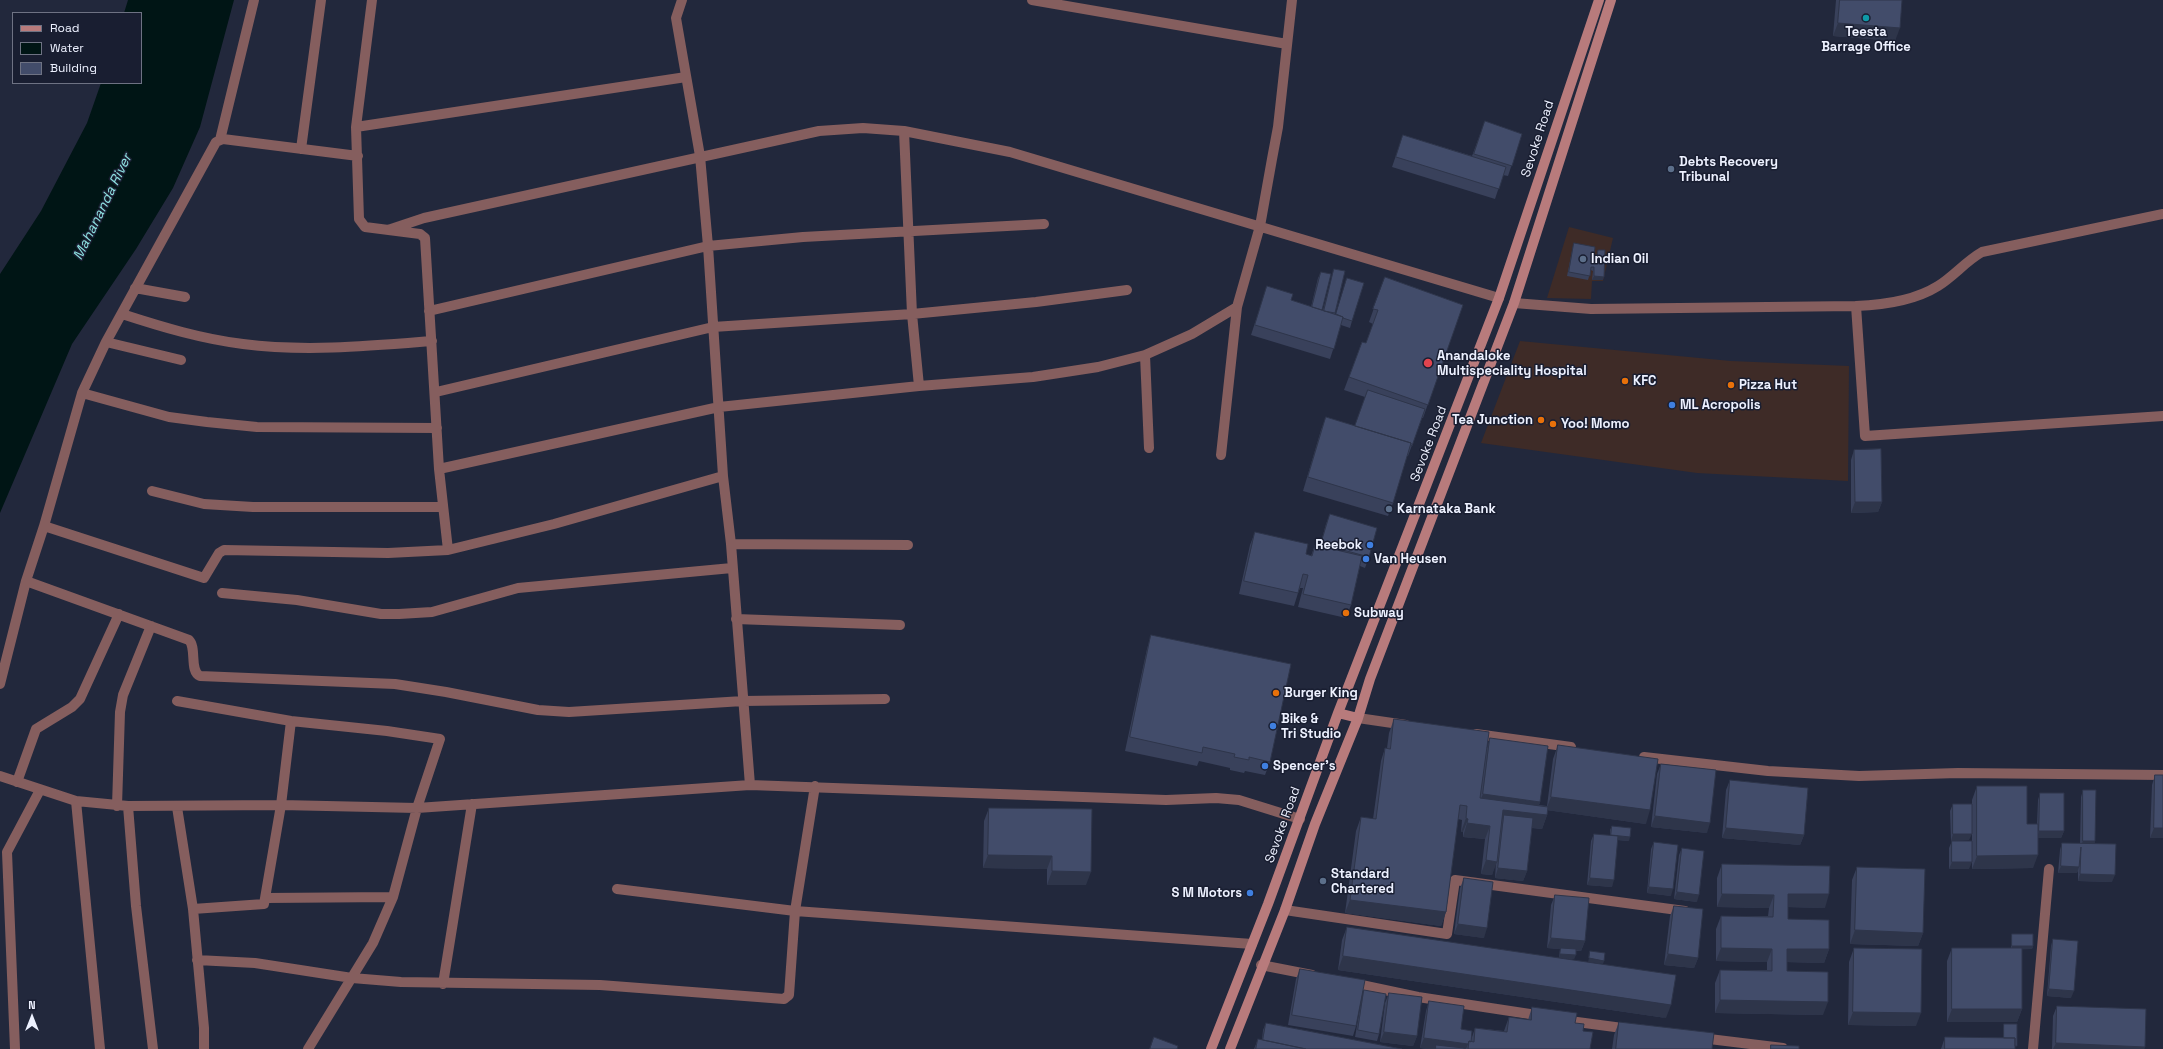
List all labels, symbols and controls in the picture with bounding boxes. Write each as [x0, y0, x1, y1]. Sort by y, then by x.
legend [12, 12, 142, 84]
marker: Teesta Barrage Office [1861, 13, 1871, 23]
text: Road [50, 20, 79, 36]
place label: Teesta Barrage Office [1821, 24, 1911, 55]
text: Water [50, 40, 84, 56]
text: Building [50, 60, 97, 76]
street label: Sevoke Road [1518, 99, 1558, 179]
water label: Mahananda River [70, 151, 136, 263]
place label: Debts Recovery Tribunal [1679, 154, 1778, 185]
marker: Debts Recovery Tribunal [1666, 164, 1676, 174]
place label: Indian Oil [1591, 251, 1649, 267]
marker: Indian Oil [1578, 254, 1588, 264]
place label: Anandaloke Multispeciality Hospital [1437, 348, 1587, 379]
marker: Anandaloke Multispeciality Hospital [1422, 357, 1434, 369]
place label: KFC [1633, 373, 1656, 389]
marker: KFC [1620, 376, 1630, 386]
place label: Pizza Hut [1739, 377, 1797, 393]
marker: Pizza Hut [1726, 380, 1736, 390]
place label: ML Acropolis [1680, 397, 1761, 413]
marker: ML Acropolis [1667, 400, 1677, 410]
street label: Sevoke Road [1407, 404, 1451, 484]
place label: Tea Junction [1452, 412, 1533, 428]
marker: Tea Junction [1536, 415, 1546, 425]
place label: Yoo! Momo [1561, 416, 1630, 432]
marker: Yoo! Momo [1548, 419, 1558, 429]
place label: Karnataka Bank [1397, 501, 1496, 517]
marker: Karnataka Bank [1384, 504, 1394, 514]
place label: Reebok [1315, 537, 1362, 553]
marker: Reebok [1365, 540, 1375, 550]
place label: Van Heusen [1374, 551, 1447, 567]
marker: Van Heusen [1361, 554, 1371, 564]
place label: Subway [1354, 605, 1404, 621]
marker: Subway [1341, 608, 1351, 618]
place label: Burger King [1284, 685, 1358, 701]
marker: Burger King [1271, 688, 1281, 698]
place label: Bike & Tri Studio [1281, 711, 1341, 742]
marker: Bike & Tri Studio [1268, 721, 1278, 731]
place label: Spencer's [1273, 758, 1335, 774]
marker: Spencer's [1260, 761, 1270, 771]
street label: Sevoke Road [1262, 785, 1304, 865]
place label: Standard Chartered [1331, 866, 1394, 897]
marker: Standard Chartered [1318, 876, 1328, 886]
place label: S M Motors [1171, 885, 1242, 901]
marker: S M Motors [1245, 888, 1255, 898]
north arrow [12, 997, 52, 1037]
text: N [28, 998, 36, 1012]

